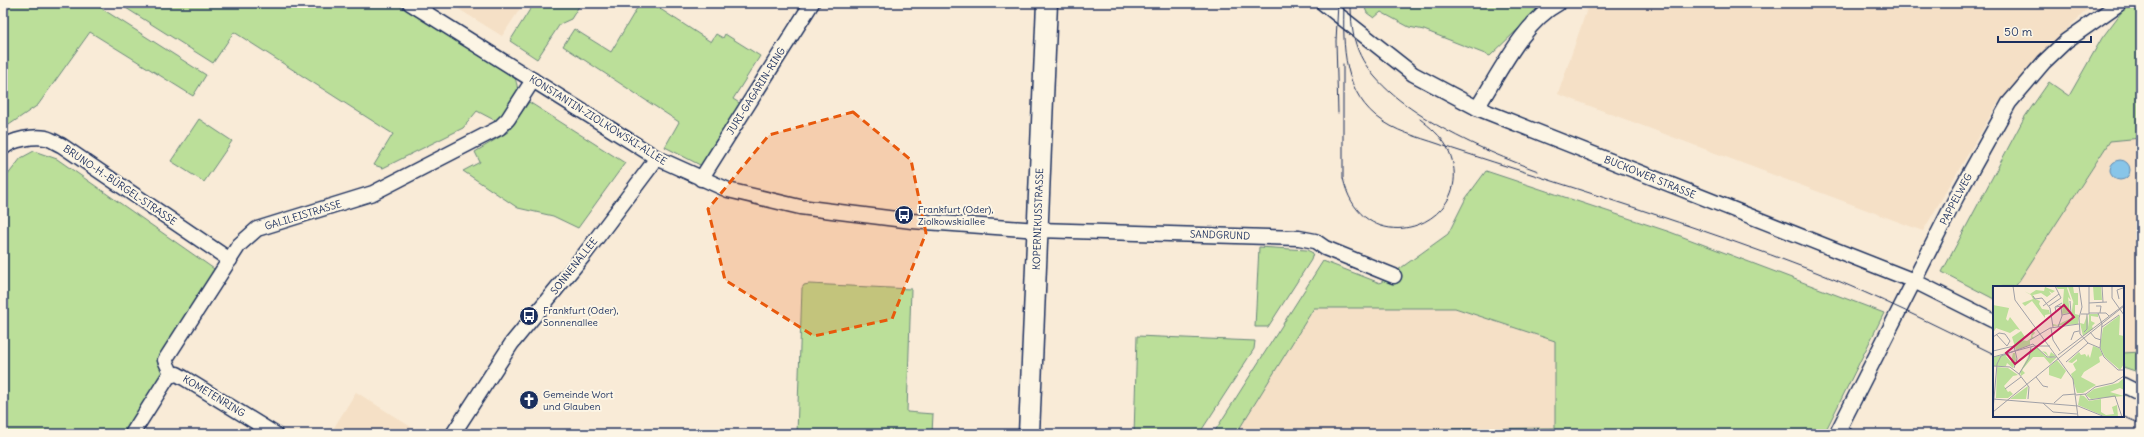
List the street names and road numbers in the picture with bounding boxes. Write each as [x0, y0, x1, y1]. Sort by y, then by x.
street label: JURI-GAGARIN-RING [724, 45, 788, 137]
street label: KONSTANTIN-ZIOLKOWSKI-ALLEE [527, 72, 669, 168]
street label: BRUNO-H.-BÜRGEL-STRASSE [61, 142, 179, 228]
street label: BUCKOWER STRASSE [1602, 153, 1698, 201]
street label: KOPERNIKUSSTRASSE [1030, 168, 1046, 270]
street label: PAPPELWEG [1937, 171, 1975, 227]
street label: GALILEISTRASSE [263, 197, 343, 233]
street label: SANDGRUND [1190, 227, 1250, 243]
street label: SONNENALLEE [548, 235, 600, 297]
street label: KOMETENRING [180, 372, 248, 420]

